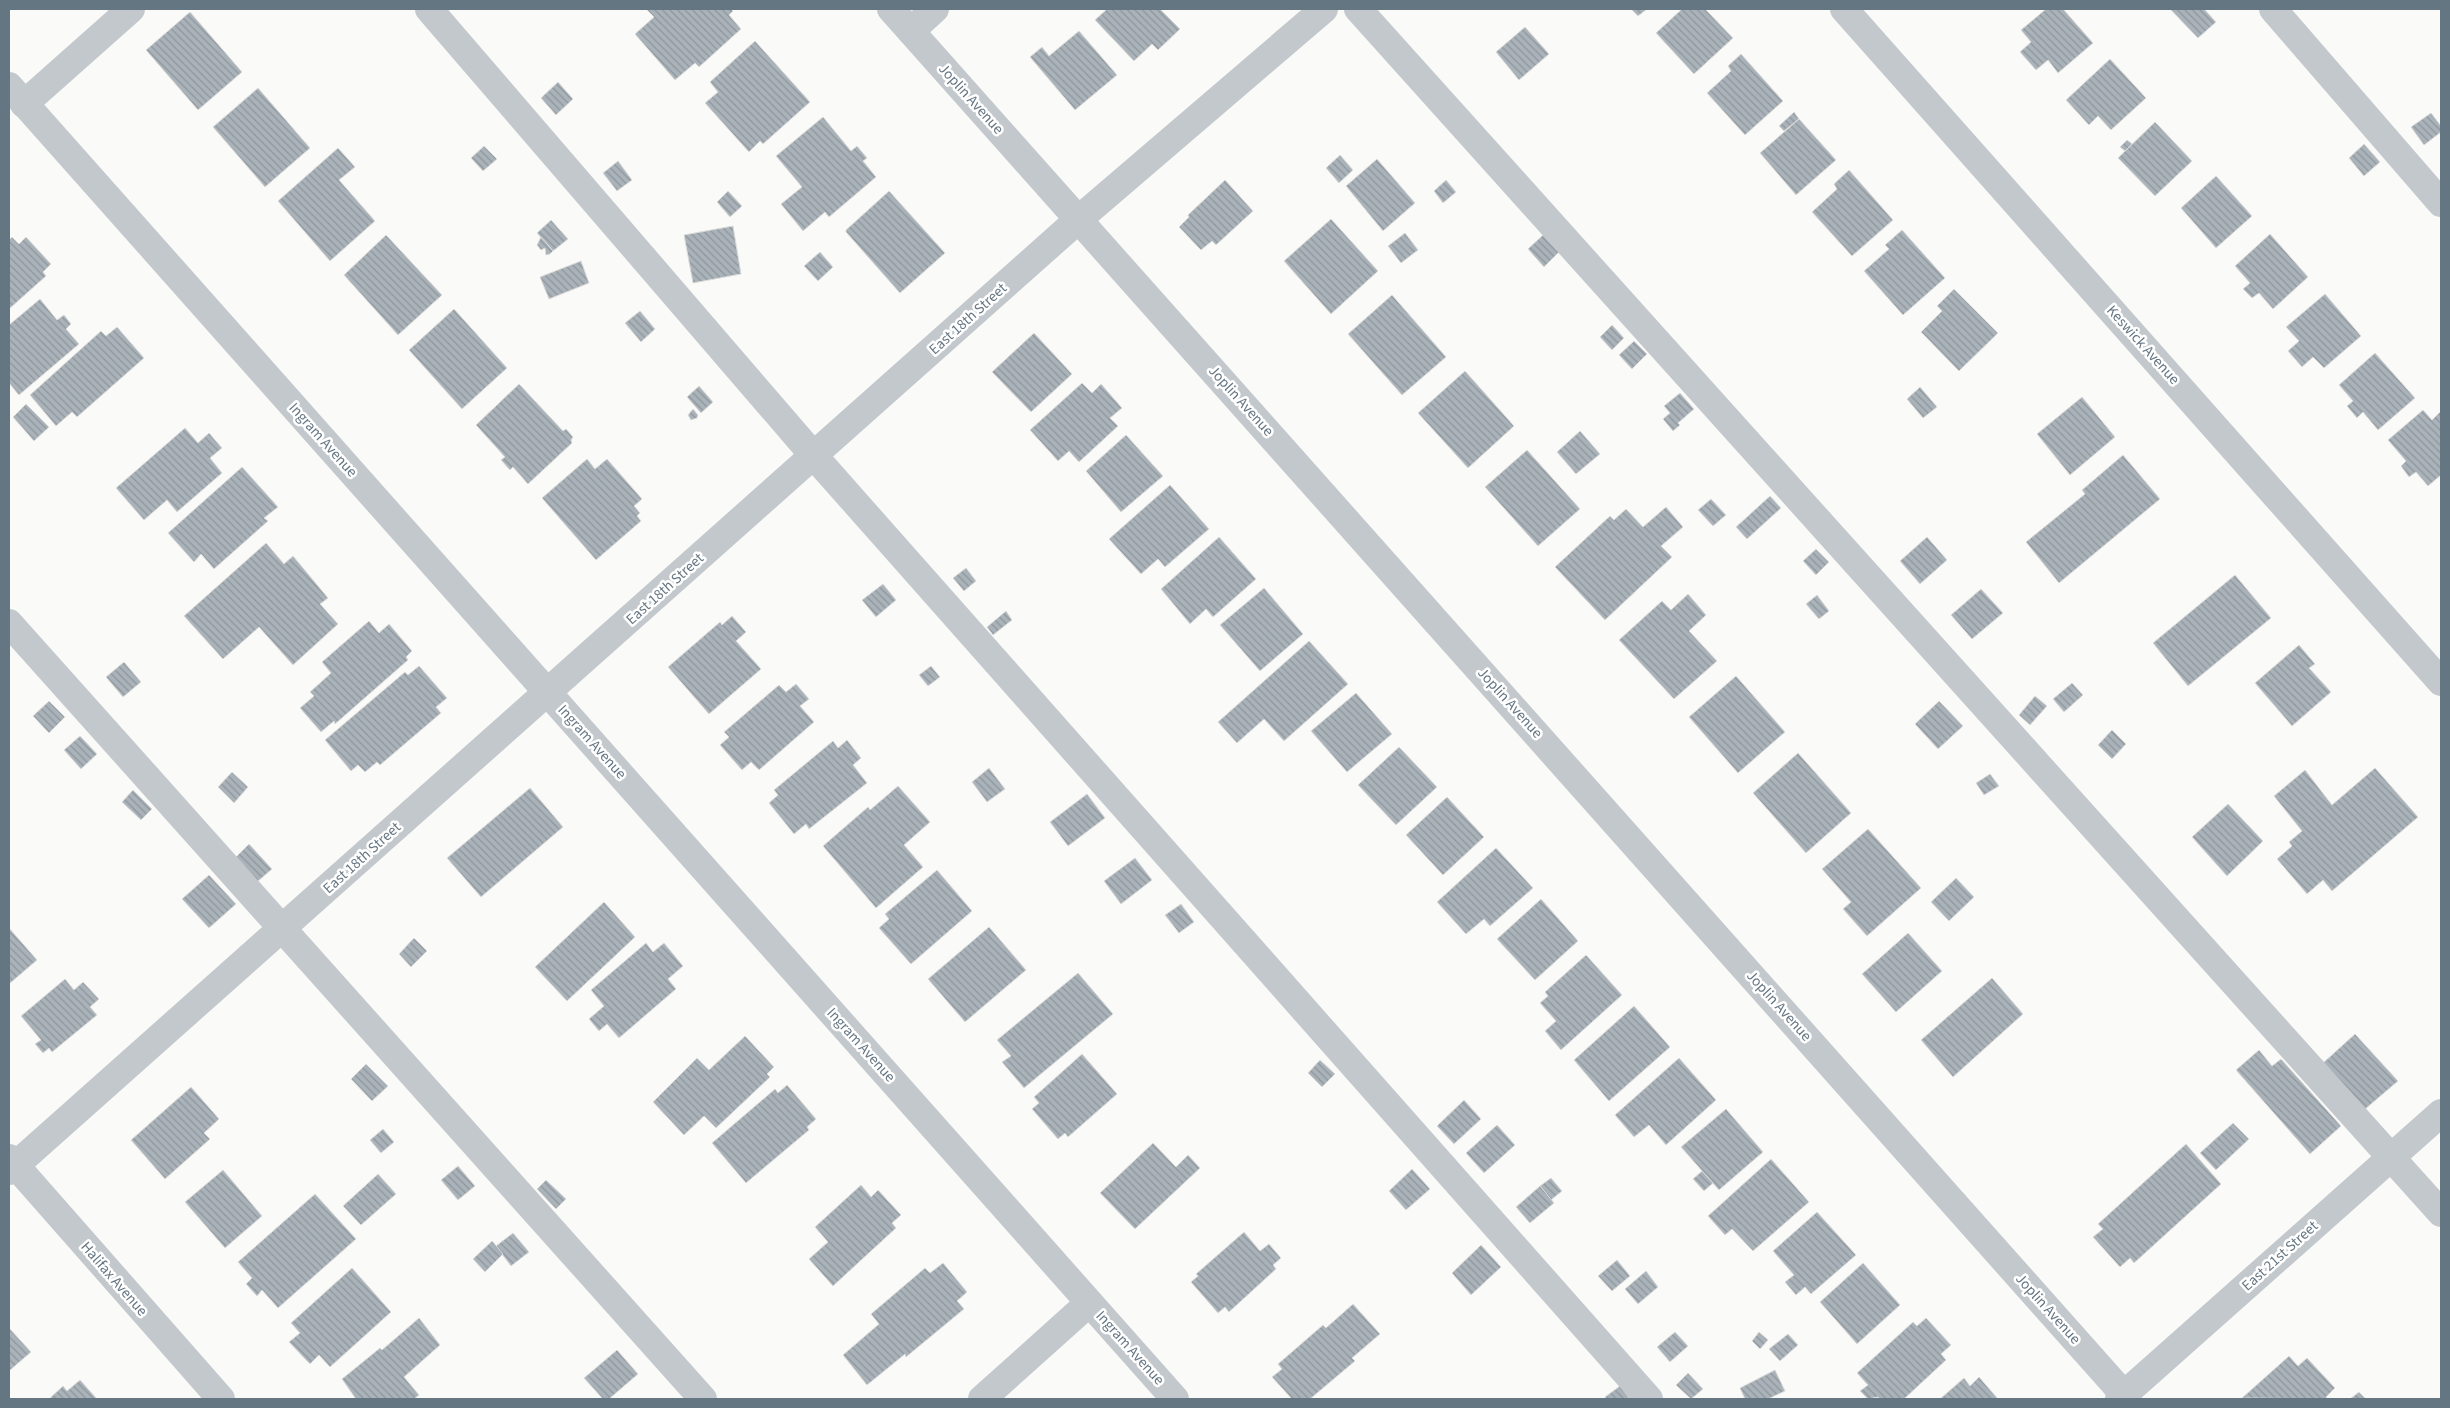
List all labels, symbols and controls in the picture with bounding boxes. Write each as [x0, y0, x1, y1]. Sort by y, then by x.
street label: Joplin Avenue [934, 59, 1008, 139]
street label: East 18th Street [924, 278, 1012, 360]
street label: Keswick Avenue [2102, 301, 2184, 389]
street label: Joplin Avenue [1204, 361, 1278, 441]
street label: Ingram Avenue [284, 398, 362, 482]
street label: East 18th Street [621, 548, 709, 630]
street label: Joplin Avenue [1473, 663, 1547, 743]
street label: Ingram Avenue [553, 700, 631, 784]
street label: East 18th Street [318, 817, 406, 899]
street label: Joplin Avenue [1742, 966, 1816, 1046]
street label: Ingram Avenue [822, 1003, 900, 1087]
street label: East 21st Street [2237, 1216, 2323, 1296]
street label: Halifax Avenue [76, 1237, 152, 1321]
street label: Joplin Avenue [2011, 1269, 2085, 1349]
street label: Ingram Avenue [1091, 1306, 1169, 1390]

